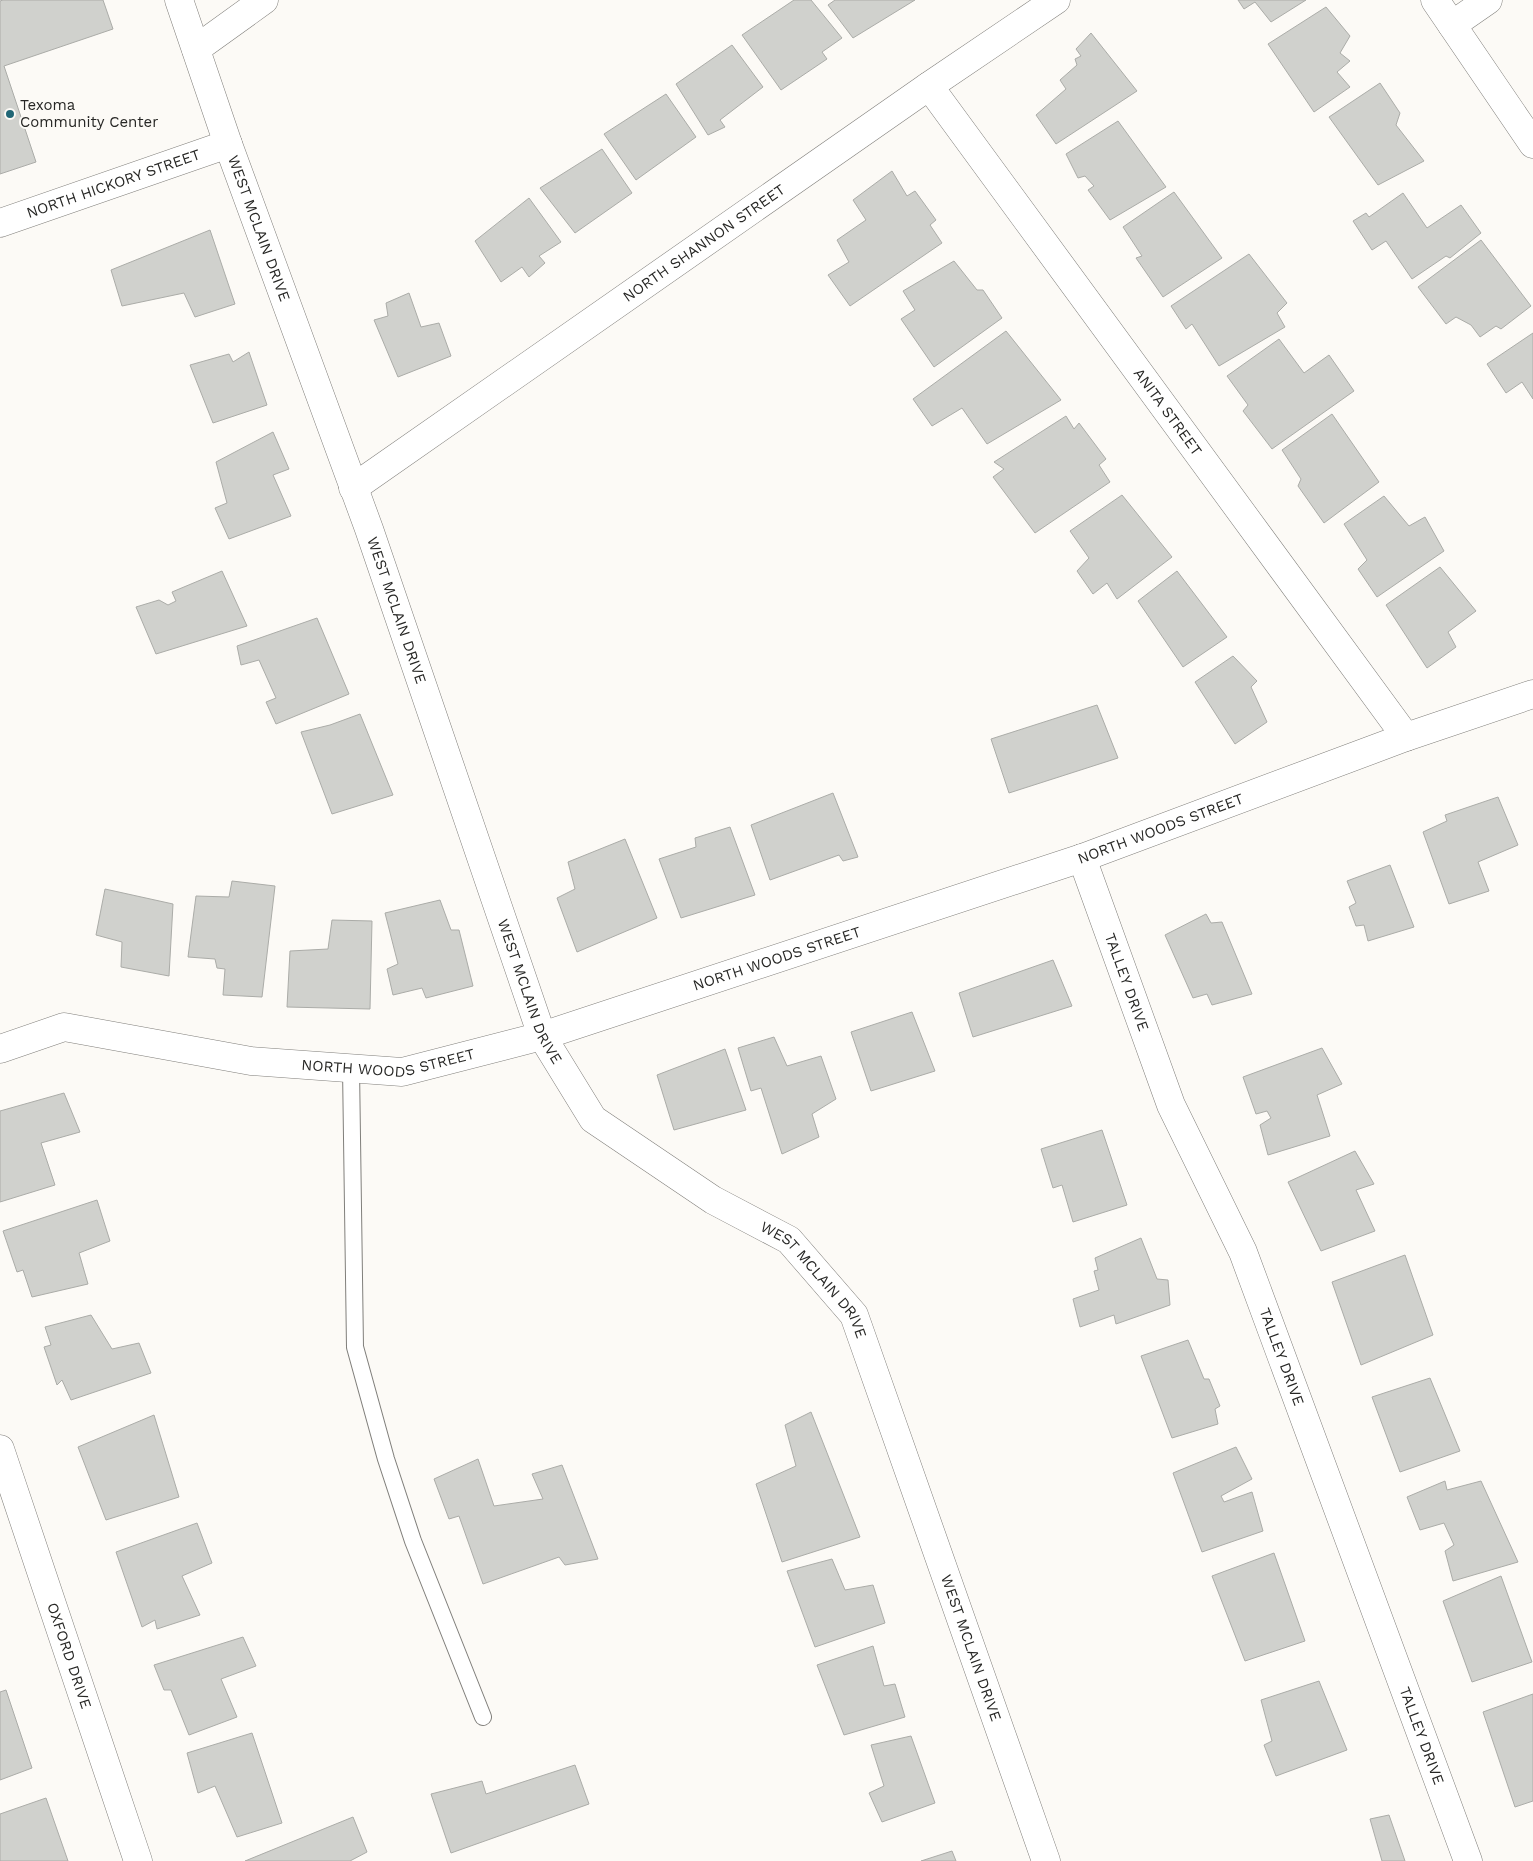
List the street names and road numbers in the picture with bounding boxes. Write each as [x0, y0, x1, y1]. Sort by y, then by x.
street label: NORTH HICKORY STREET [24, 145, 203, 222]
street label: WEST MCLAIN DRIVE [224, 153, 294, 304]
street label: NORTH SHANNON STREET [619, 180, 788, 306]
street label: ANITA STREET [1130, 365, 1206, 459]
street label: WEST MCLAIN DRIVE [363, 534, 430, 686]
street label: NORTH WOODS STREET [1075, 790, 1246, 868]
street label: WEST MCLAIN DRIVE [494, 917, 566, 1067]
street label: NORTH WOODS STREET [691, 923, 863, 995]
street label: TALLEY DRIVE [1101, 931, 1153, 1034]
street label: NORTH WOODS STREET [301, 1045, 477, 1081]
street label: WEST MCLAIN DRIVE [757, 1218, 870, 1341]
street label: TALLEY DRIVE [1255, 1305, 1308, 1408]
street label: WEST MCLAIN DRIVE [937, 1572, 1005, 1724]
street label: OXFORD DRIVE [43, 1600, 95, 1711]
street label: TALLEY DRIVE [1395, 1684, 1448, 1787]

